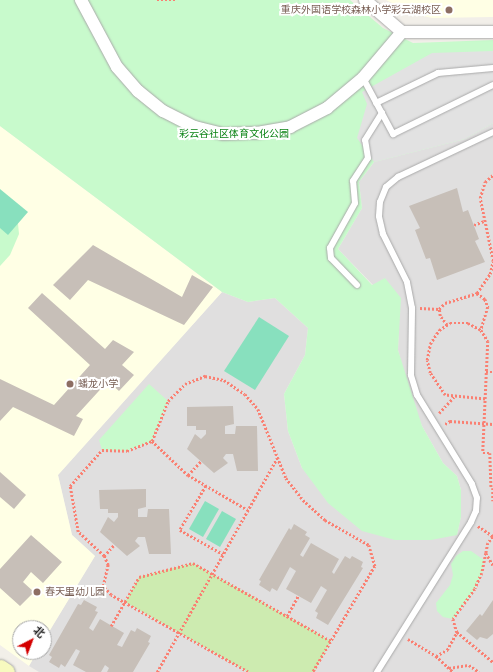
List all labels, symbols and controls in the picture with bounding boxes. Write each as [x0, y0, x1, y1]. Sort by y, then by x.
place label: 重庆外国语学校森林小学彩云湖校区 [281, 4, 441, 16]
marker: 重庆外国语学校森林小学彩云湖校区 [444, 5, 454, 15]
park label: 彩云谷社区体育文化公园 [179, 128, 289, 140]
place label: 蟠龙小学 [78, 378, 118, 390]
marker: 蟠龙小学 [65, 379, 75, 389]
place label: 春天里幼儿园 [45, 586, 105, 598]
marker: 春天里幼儿园 [32, 587, 42, 597]
north arrow [12, 620, 52, 660]
text: 北 [31, 624, 47, 640]

